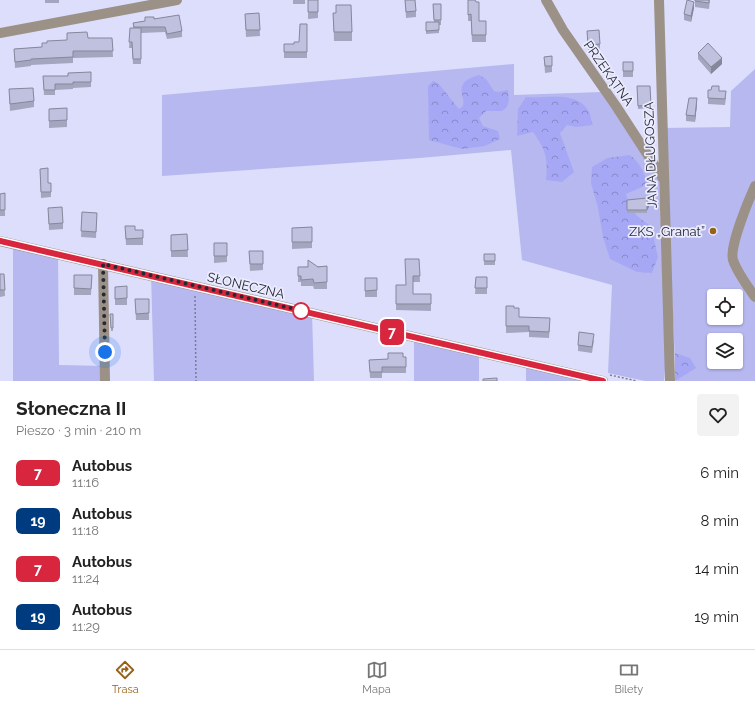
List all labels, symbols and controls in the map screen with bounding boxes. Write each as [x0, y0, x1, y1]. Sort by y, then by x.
street label: PRZEKĄTNA [581, 38, 637, 109]
street label: JANA DŁUGOSZA [641, 101, 660, 209]
place label: ZKS „Granat” [629, 224, 705, 239]
marker: ZKS „Granat” [708, 226, 718, 236]
street label: SŁONECZNA [206, 269, 286, 302]
map controls [707, 289, 743, 369]
button: locate [707, 289, 743, 325]
unlabelled marker [292, 302, 310, 320]
line badge: 7 [379, 319, 405, 345]
text: 7 [388, 324, 396, 340]
button: layers [707, 333, 743, 369]
your location [95, 342, 115, 362]
button: heart [697, 394, 739, 436]
text: Słoneczna II [16, 397, 126, 419]
text: Pieszo · 3 min · 210 m [16, 423, 141, 438]
text: Autobus [72, 457, 132, 475]
text: 6 min [700, 464, 739, 482]
text: 7 [34, 465, 42, 481]
text: 11:16 [72, 475, 99, 490]
text: Autobus [72, 505, 132, 523]
text: 8 min [700, 512, 739, 530]
text: 19 [30, 513, 46, 529]
text: 11:18 [72, 523, 99, 538]
text: Autobus [72, 553, 132, 571]
text: 14 min [695, 560, 739, 578]
text: 7 [34, 561, 42, 577]
text: 11:24 [72, 571, 99, 586]
text: Autobus [72, 601, 132, 619]
text: 19 min [694, 608, 739, 626]
text: 19 [30, 609, 46, 625]
text: 11:29 [72, 619, 100, 634]
tab: Trasa [112, 659, 139, 696]
tab: Mapa [362, 659, 391, 696]
tab: Bilety [614, 659, 643, 696]

